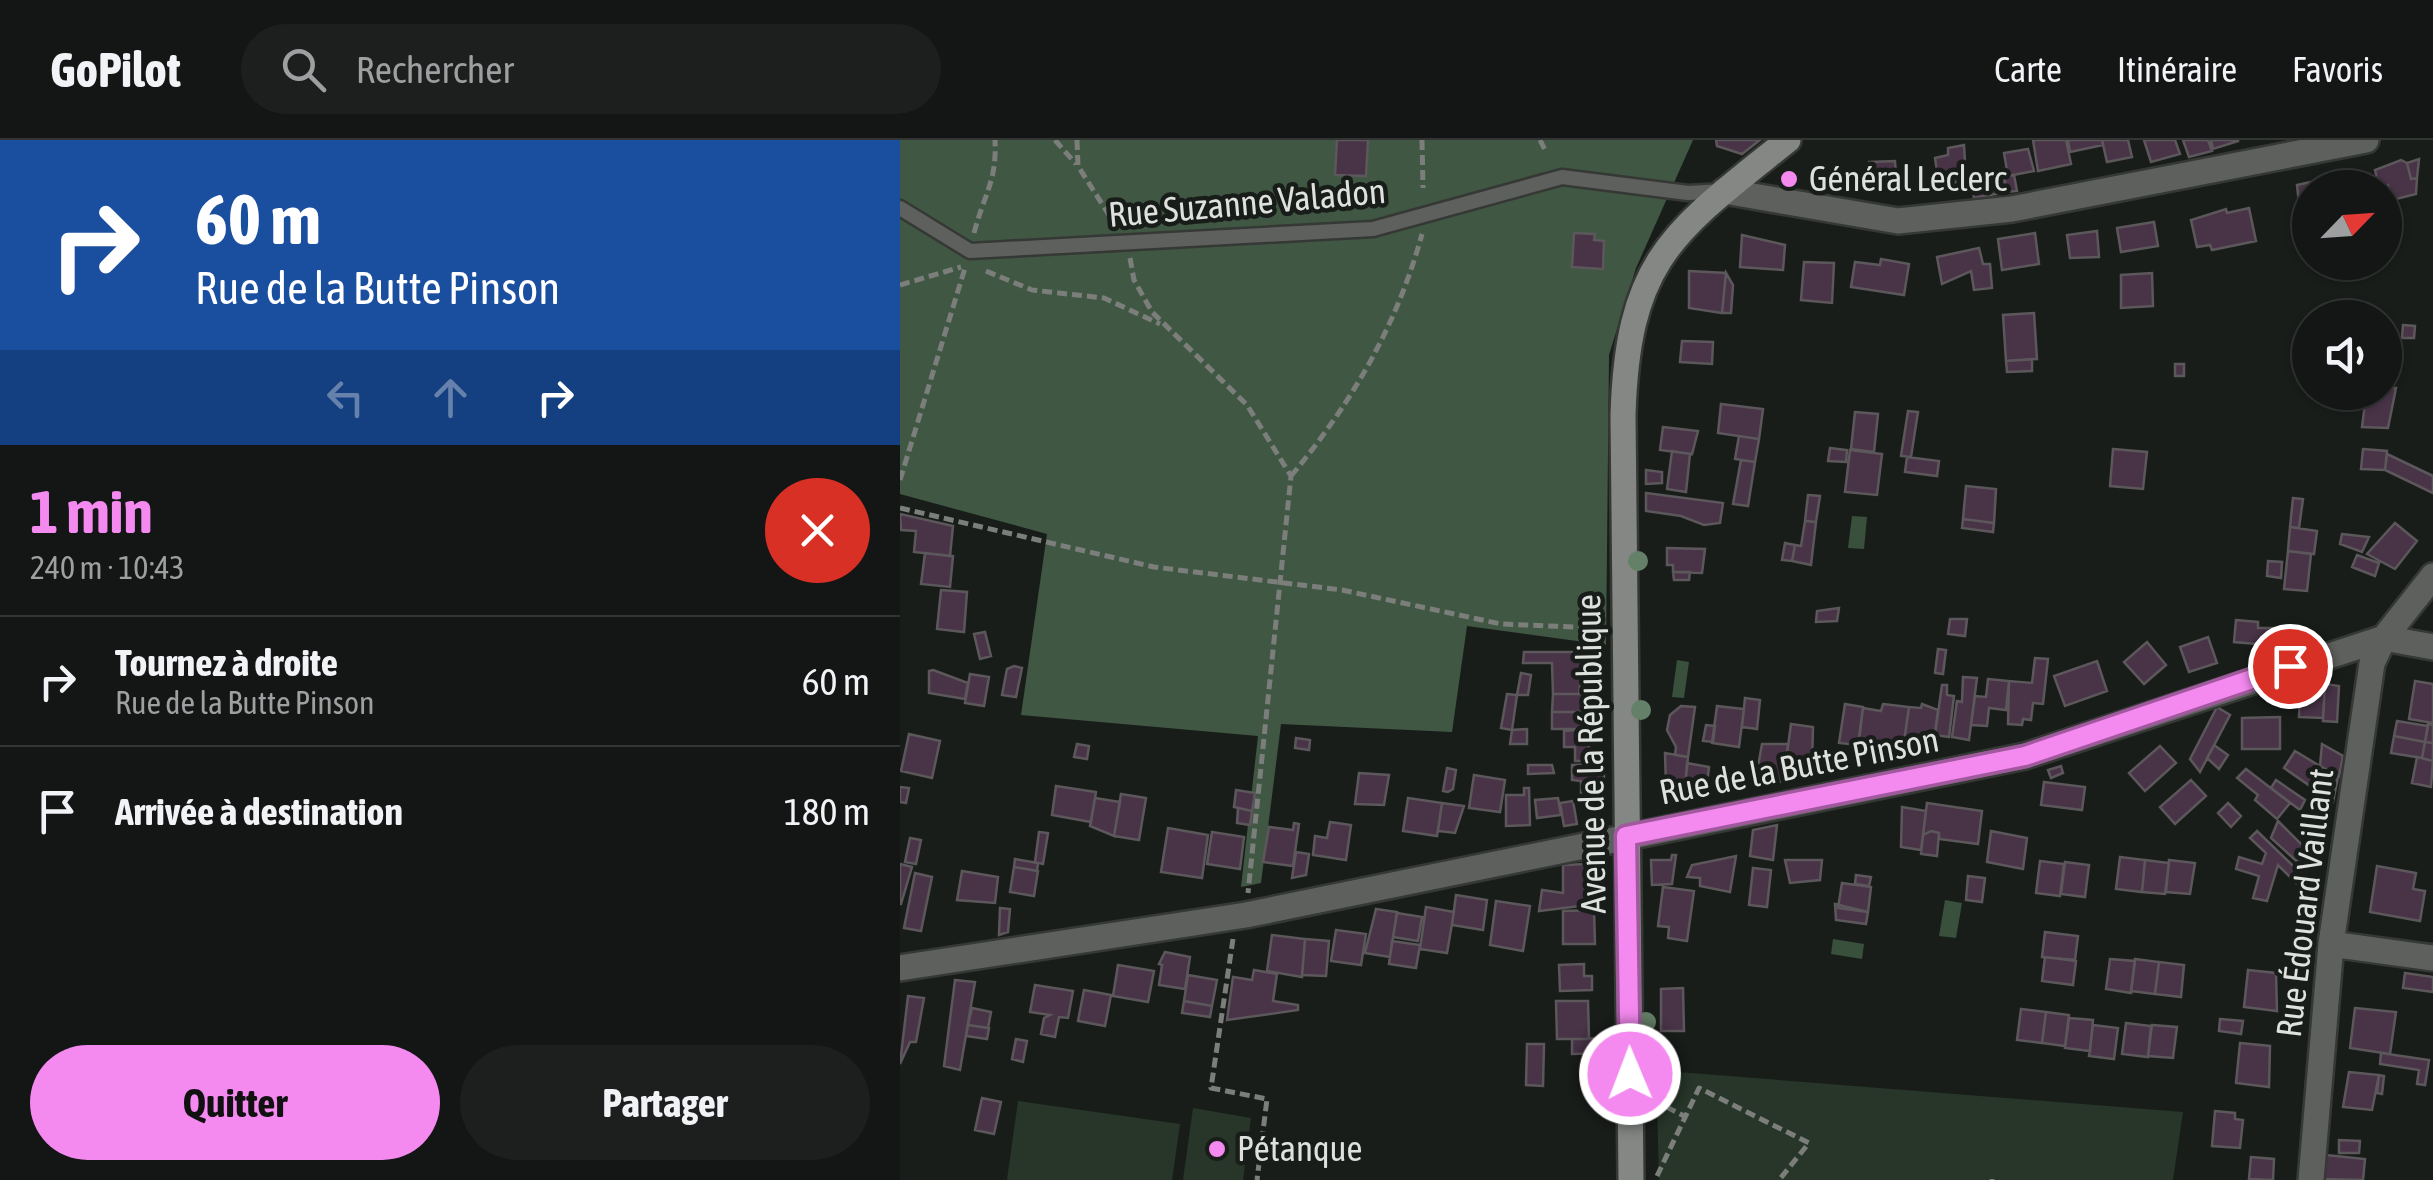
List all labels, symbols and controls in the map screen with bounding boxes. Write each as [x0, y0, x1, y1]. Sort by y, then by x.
search box [241, 24, 941, 114]
text: GoPilot [50, 42, 181, 97]
icon: search [276, 42, 331, 97]
text: Rechercher [356, 48, 514, 91]
text: Carte [1994, 49, 2062, 89]
text: Itinéraire [2117, 49, 2237, 89]
text: Favoris [2292, 49, 2383, 89]
place label: Général Leclerc [1809, 158, 2007, 198]
marker: Général Leclerc [1778, 168, 1800, 190]
street label: Rue Suzanne Valadon [1107, 170, 1387, 234]
north arrow [2292, 170, 2402, 280]
map controls [2292, 170, 2402, 410]
text: 60 m [195, 179, 321, 259]
icon: right [30, 180, 160, 310]
text: Rue de la Butte Pinson [195, 262, 560, 314]
button: sound [2292, 300, 2402, 410]
icon: left [318, 370, 373, 425]
icon: ahead [423, 370, 478, 425]
icon: right [528, 370, 583, 425]
text: 1 min [30, 477, 153, 546]
button: close [765, 478, 870, 583]
text: 240 m · 10:43 [30, 549, 185, 586]
street label: Avenue de la République [1567, 594, 1613, 914]
pin [2248, 624, 2333, 709]
icon: arrive [2263, 639, 2318, 694]
text: Tournez à droite [115, 641, 338, 684]
icon: right [30, 654, 85, 709]
text: 60 m [802, 660, 870, 703]
text: Rue de la Butte Pinson [115, 684, 375, 721]
street label: Rue de la Butte Pinson [1656, 718, 1942, 812]
street label: Rue Édouard Vaillant [2268, 766, 2340, 1039]
icon: arrive [30, 784, 85, 839]
text: Arrivée à destination [115, 790, 403, 833]
text: 180 m [784, 790, 870, 833]
position arrow [1578, 1022, 1682, 1126]
button: Quitter [30, 1045, 440, 1160]
button: Partager [460, 1045, 870, 1160]
place label: Pétanque [1237, 1128, 1362, 1168]
marker: Pétanque [1206, 1138, 1228, 1160]

